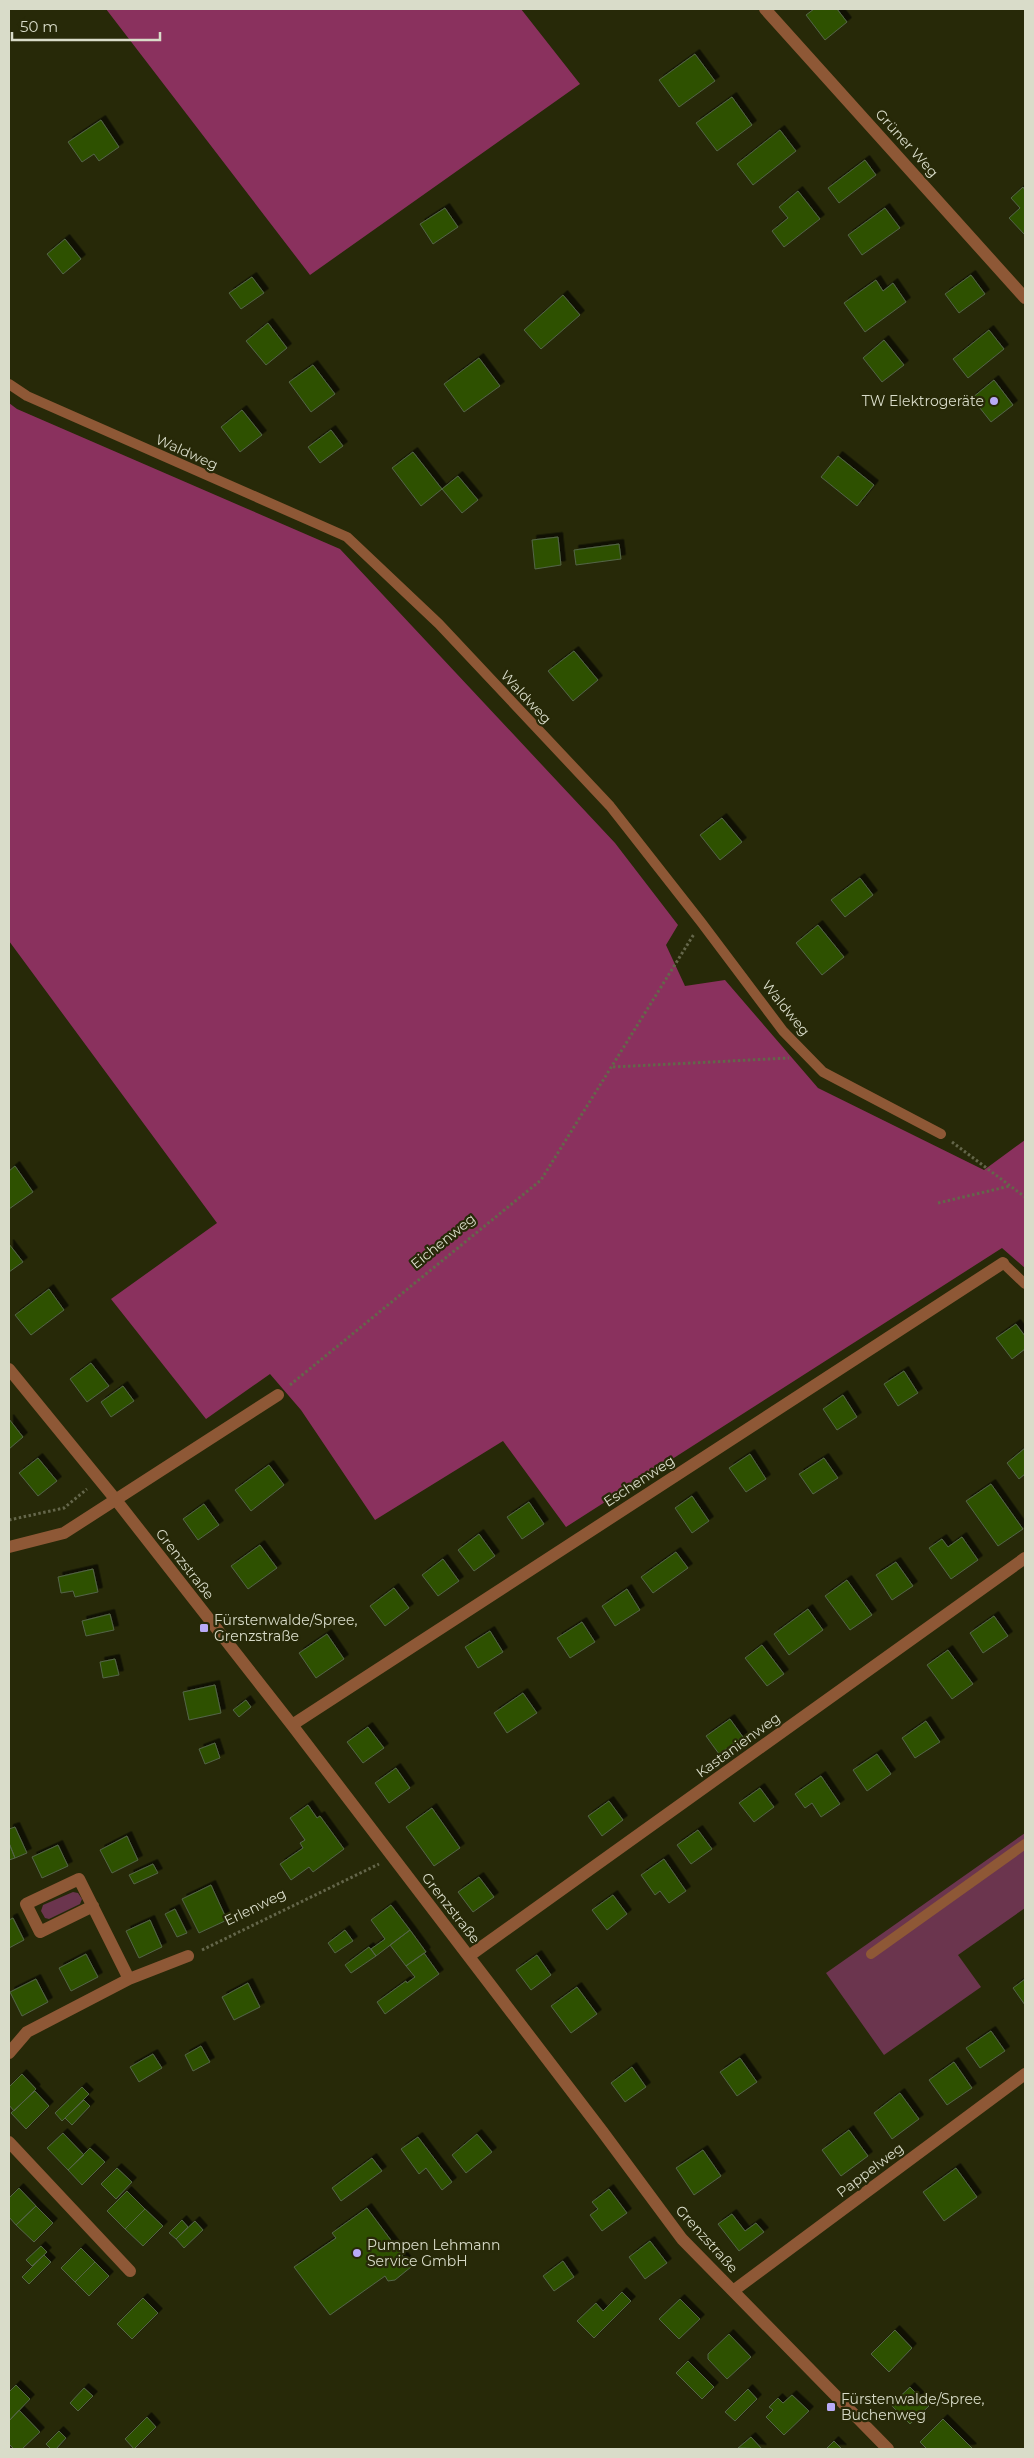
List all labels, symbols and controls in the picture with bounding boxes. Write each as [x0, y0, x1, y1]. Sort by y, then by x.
scale bar [12, 10, 160, 42]
text: 50 m [20, 17, 58, 36]
street label: Grüner Weg [872, 105, 942, 181]
place label: TW Elektrogeräte [862, 392, 984, 410]
marker: TW Elektrogeräte [988, 395, 1000, 407]
street label: Waldweg [153, 430, 221, 474]
street label: Waldweg [497, 667, 555, 727]
street label: Waldweg [758, 977, 814, 1039]
street label: Eichenweg [407, 1209, 479, 1273]
street label: Eschenweg [600, 1451, 678, 1511]
street label: Grenzstraße [152, 1525, 218, 1603]
place label: Fürstenwalde/Spree, Grenzstraße [214, 1611, 358, 1645]
marker: Fürstenwalde/Spree, Grenzstraße [198, 1622, 210, 1634]
street label: Kastanienweg [692, 1708, 784, 1782]
street label: Grenzstraße [418, 1869, 484, 1947]
street label: Erlenweg [221, 1884, 289, 1930]
street label: Pappelweg [833, 2139, 907, 2201]
street label: Grenzstraße [672, 2201, 742, 2277]
place label: Pumpen Lehmann Service GmbH [367, 2236, 501, 2270]
marker: Pumpen Lehmann Service GmbH [351, 2247, 363, 2259]
place label: Fürstenwalde/Spree, Buchenweg [841, 2390, 985, 2424]
marker: Fürstenwalde/Spree, Buchenweg [825, 2401, 837, 2413]

